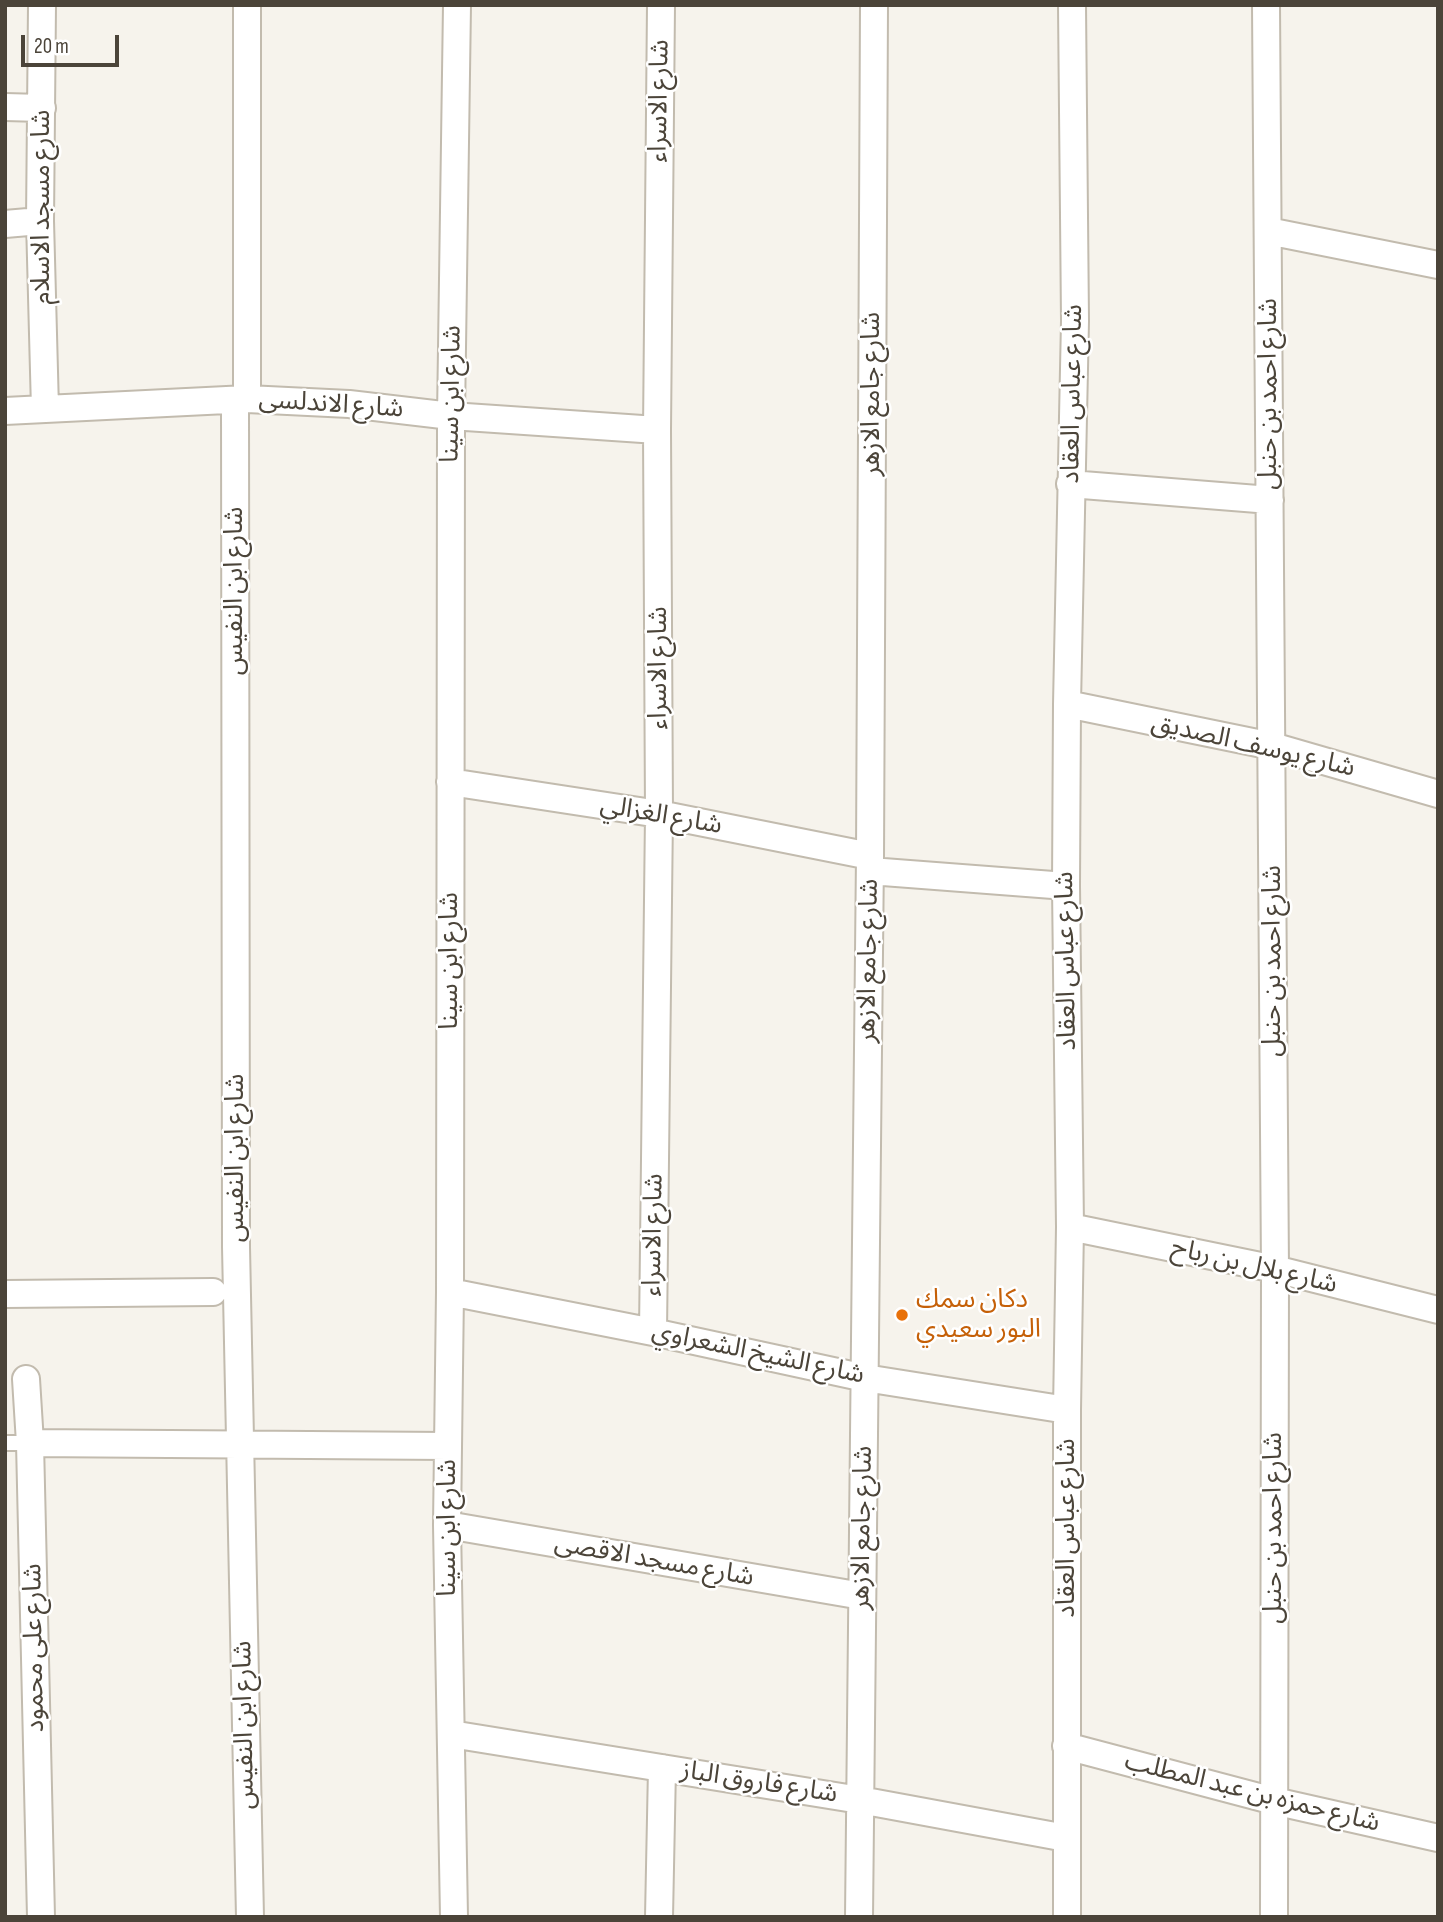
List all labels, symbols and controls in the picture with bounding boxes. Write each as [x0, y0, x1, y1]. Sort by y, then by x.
scale bar [24, 21, 122, 65]
text: 20 m [34, 34, 69, 59]
street label: شارع الاسراء [643, 39, 677, 163]
street label: شارع مسجد الاسلام [26, 110, 58, 304]
street label: شارع احمد بن حنبل [1253, 298, 1285, 490]
street label: شارع عباس العقاد [1056, 304, 1090, 484]
street label: شارع جامع الازهر [856, 312, 888, 476]
street label: شارع ابن سينا [435, 325, 469, 463]
street label: شارع الاندلسى [258, 384, 404, 426]
street label: شارع ابن النفيس [219, 507, 251, 675]
street label: شارع الاسراء [643, 606, 675, 730]
street label: شارع يوسف الصديق [1148, 707, 1358, 785]
street label: شارع الغزالي [598, 790, 724, 842]
street label: شارع احمد بن حنبل [1257, 865, 1289, 1057]
street label: شارع عباس العقاد [1050, 871, 1084, 1051]
street label: شارع جامع الازهر [852, 879, 886, 1043]
street label: شارع ابن سينا [434, 892, 466, 1030]
street label: شارع ابن النفيس [220, 1074, 252, 1242]
street label: شارع الاسراء [637, 1173, 671, 1297]
street label: شارع بلال بن رباح [1168, 1233, 1340, 1301]
place label: دكان سمك البور سعيدي [916, 1284, 1041, 1346]
marker: دكان سمك البور سعيدي [894, 1307, 910, 1323]
street label: شارع الشيخ الشعراوي [649, 1316, 867, 1392]
street label: شارع احمد بن حنبل [1258, 1432, 1290, 1624]
street label: شارع عباس العقاد [1051, 1438, 1083, 1618]
street label: شارع جامع الازهر [846, 1446, 880, 1610]
street label: شارع ابن سينا [432, 1459, 464, 1597]
street label: شارع مسجد الاقصى [552, 1528, 756, 1594]
street label: شارع على محمود [18, 1563, 52, 1733]
street label: شارع ابن النفيس [228, 1640, 262, 1810]
street label: شارع حمزه بن عبد المطلب [1121, 1746, 1383, 1840]
street label: شارع فاروق الباز [678, 1755, 840, 1811]

